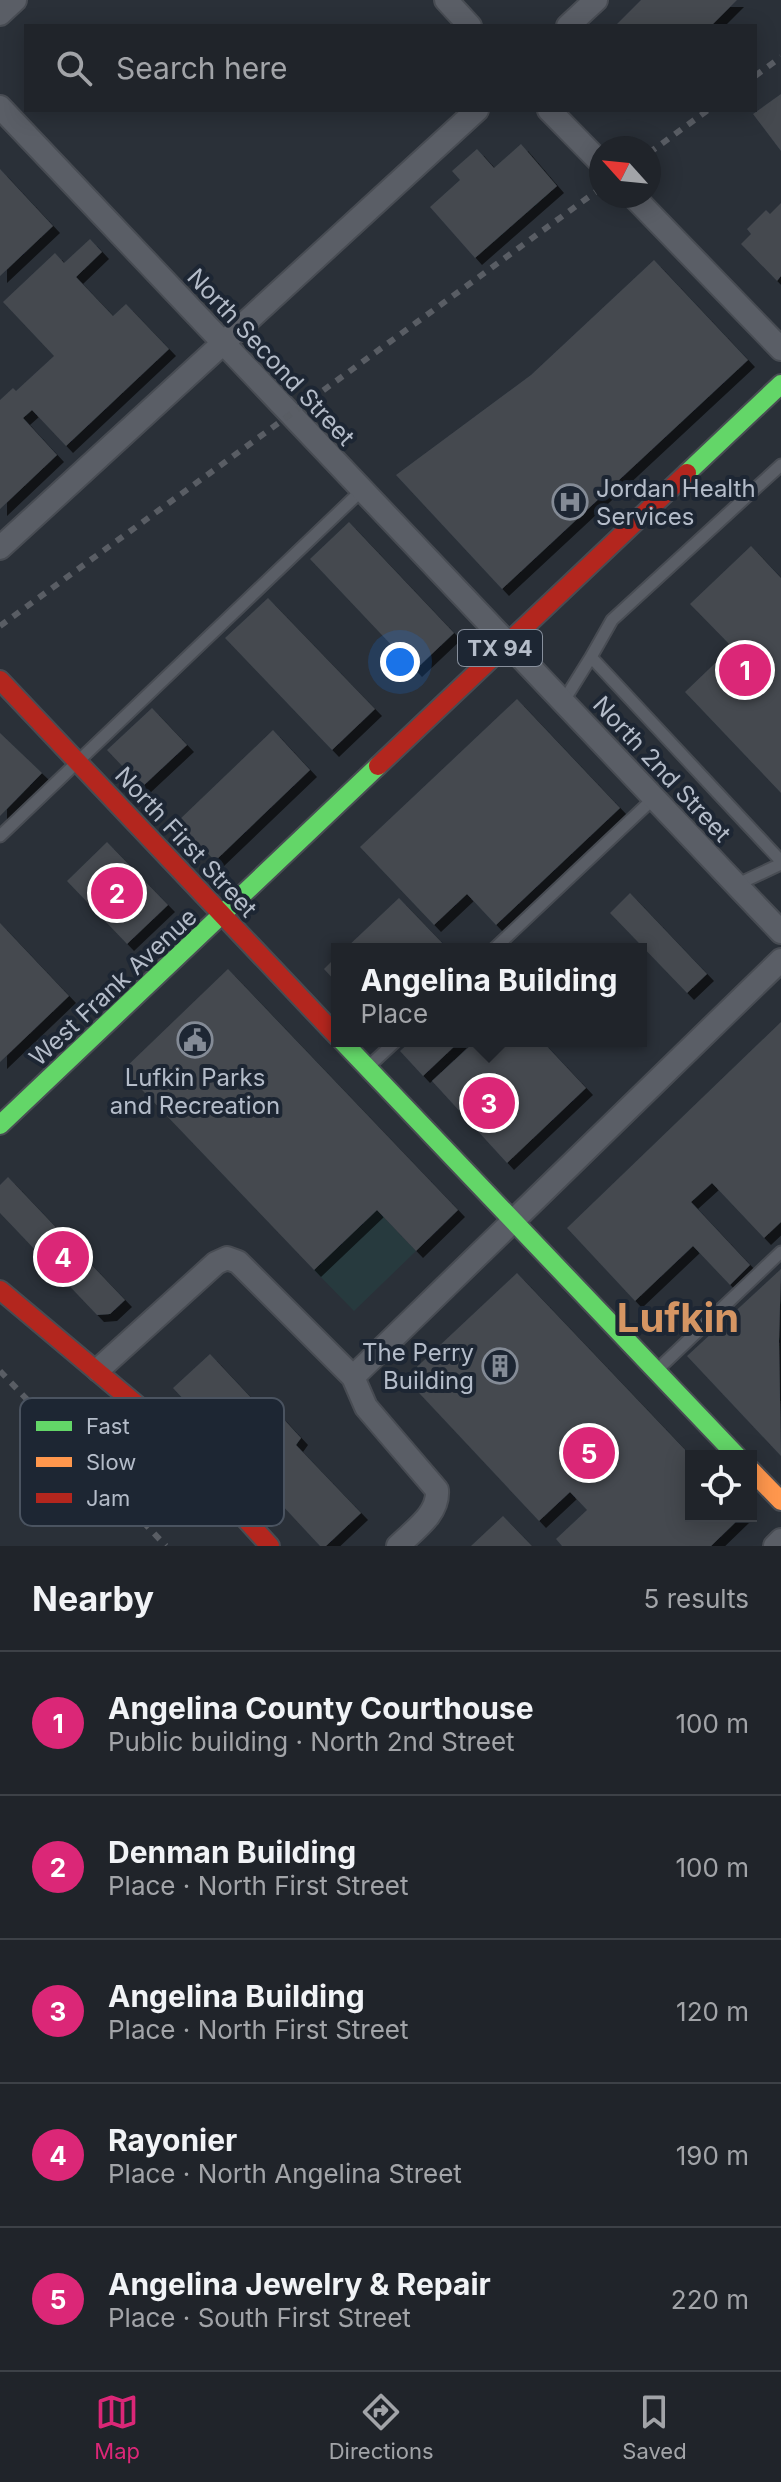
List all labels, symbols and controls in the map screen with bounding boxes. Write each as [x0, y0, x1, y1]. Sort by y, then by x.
search box [24, 24, 757, 112]
icon: search [52, 46, 96, 90]
text: Search here [116, 50, 288, 86]
north arrow [589, 136, 661, 208]
street label: North Second Street [181, 262, 361, 452]
place label: Jordan Health Services [596, 474, 756, 531]
hospital icon: Jordan Health Services [551, 483, 589, 521]
road number: TX 94 [458, 630, 542, 666]
pin: 1 [719, 640, 771, 700]
your location [380, 642, 420, 682]
street label: North 2nd Street [587, 690, 737, 848]
street label: North First Street [109, 761, 263, 923]
pin: 2 [91, 863, 143, 923]
street label: West Frank Avenue [23, 902, 203, 1072]
popup [331, 943, 647, 1047]
text: Angelina Building [361, 962, 617, 998]
text: Place [361, 998, 428, 1029]
public building icon: Lufkin Parks and Recreation [176, 1021, 214, 1059]
place label: Lufkin Parks and Recreation [110, 1063, 280, 1120]
pin: 3 [463, 1073, 515, 1133]
pin: 4 [37, 1227, 89, 1287]
district label: Lufkin [617, 1293, 739, 1342]
place label: The Perry Building [362, 1338, 474, 1395]
building icon: The Perry Building [481, 1347, 519, 1385]
legend [20, 1398, 284, 1526]
text: Fast [86, 1413, 130, 1439]
pin: 5 [563, 1423, 615, 1483]
text: Slow [86, 1449, 136, 1475]
map controls [685, 1450, 757, 1522]
button: locate [685, 1450, 757, 1522]
text: Jam [86, 1485, 130, 1511]
text: Nearby [32, 1578, 154, 1619]
text: 5 results [644, 1583, 749, 1614]
text: Angelina County Courthouse [108, 1690, 534, 1726]
text: 1 [52, 1708, 64, 1739]
text: 100 m [676, 1708, 749, 1739]
text: Public building · North 2nd Street [108, 1726, 515, 1757]
text: Denman Building [108, 1834, 356, 1870]
text: 2 [50, 1852, 66, 1883]
text: 100 m [676, 1852, 749, 1883]
text: Place · North First Street [108, 1870, 409, 1901]
text: Angelina Building [108, 1978, 365, 2014]
text: 3 [50, 1996, 66, 2027]
text: 120 m [676, 1996, 749, 2027]
text: Place · North First Street [108, 2014, 409, 2045]
text: Rayonier [108, 2122, 237, 2158]
text: 4 [49, 2140, 67, 2171]
text: 190 m [676, 2140, 749, 2171]
text: Place · North Angelina Street [108, 2158, 462, 2189]
text: Angelina Jewelry & Repair [108, 2266, 491, 2302]
text: 5 [50, 2284, 66, 2315]
text: 220 m [671, 2284, 749, 2315]
text: Place · South First Street [108, 2302, 411, 2333]
tab: Map [94, 2390, 140, 2464]
tab: Directions [329, 2390, 434, 2464]
tab: Saved [622, 2390, 687, 2464]

